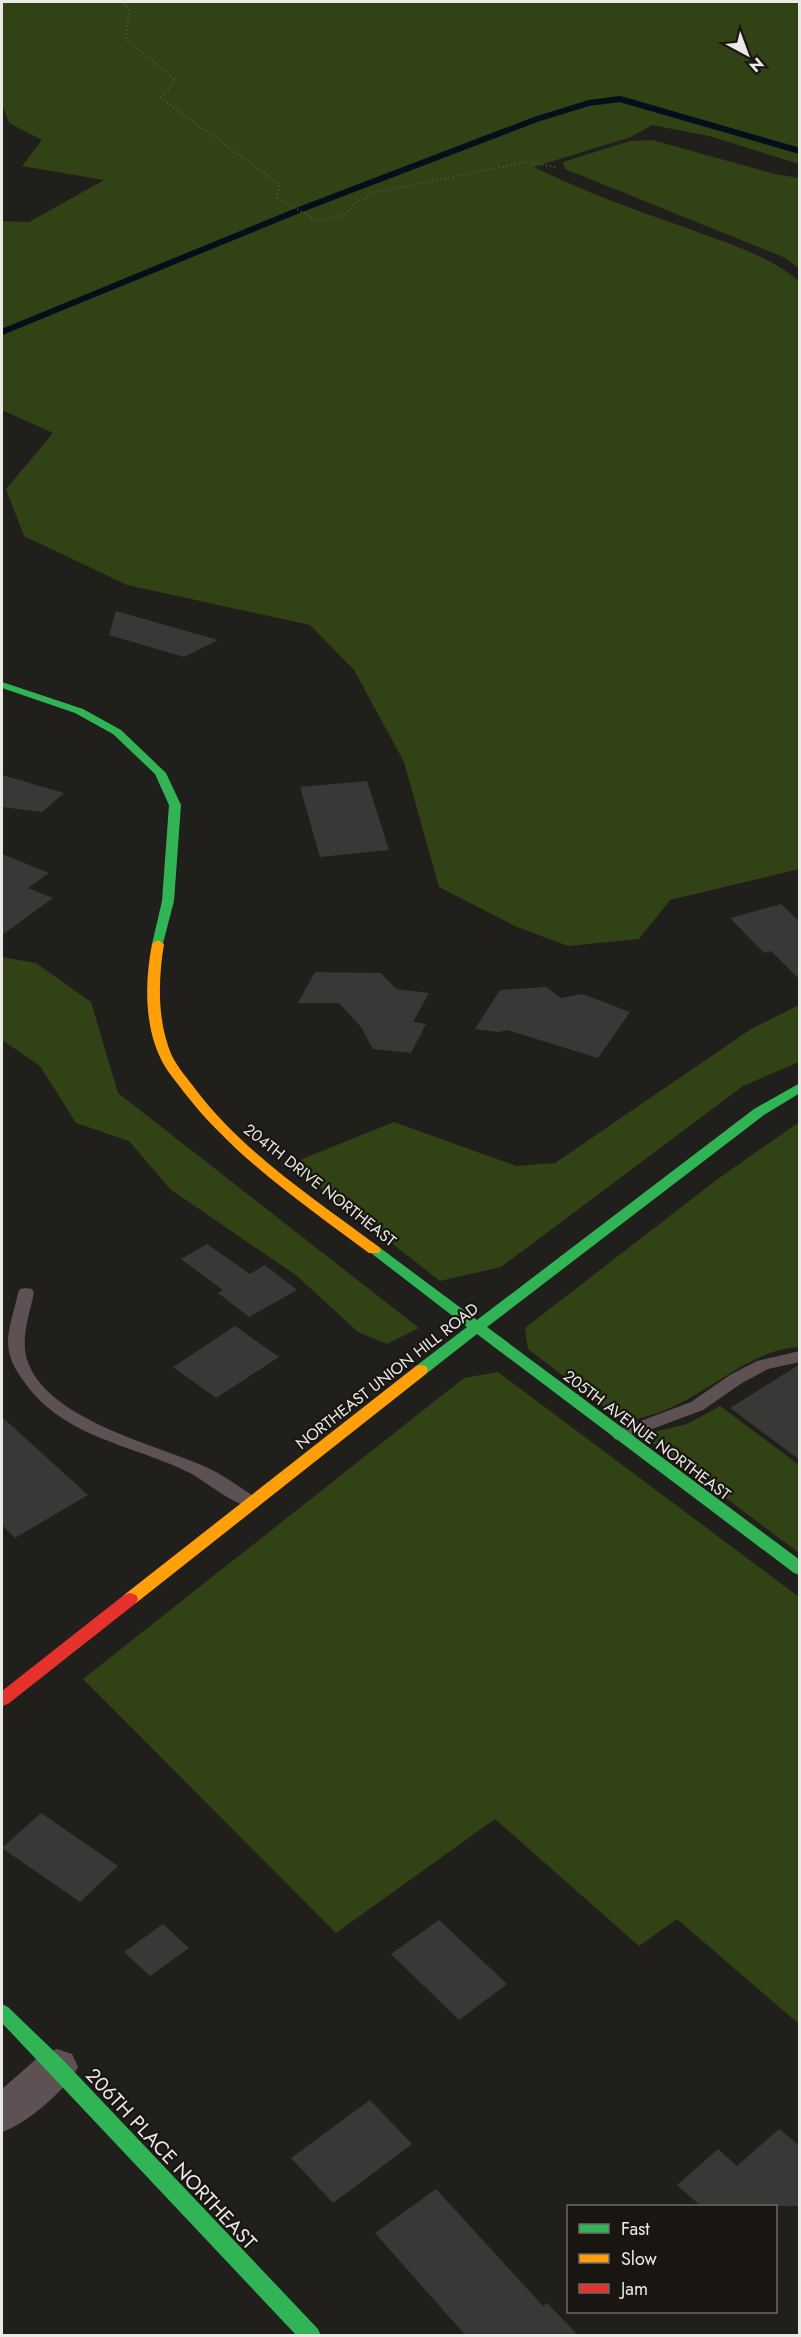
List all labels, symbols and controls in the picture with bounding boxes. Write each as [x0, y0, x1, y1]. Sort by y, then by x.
north arrow [717, 24, 777, 84]
text: N [744, 52, 769, 78]
street label: 204TH DRIVE NORTHEAST [239, 1118, 402, 1252]
street label: NORTHEAST UNION HILL ROAD [291, 1297, 483, 1455]
street label: 205TH AVENUE NORTHEAST [559, 1364, 736, 1506]
street label: 206TH PLACE NORTHEAST [79, 2062, 264, 2257]
legend [567, 2205, 777, 2313]
text: Fast [621, 2216, 650, 2242]
text: Slow [621, 2246, 658, 2272]
text: Jam [619, 2276, 648, 2302]

